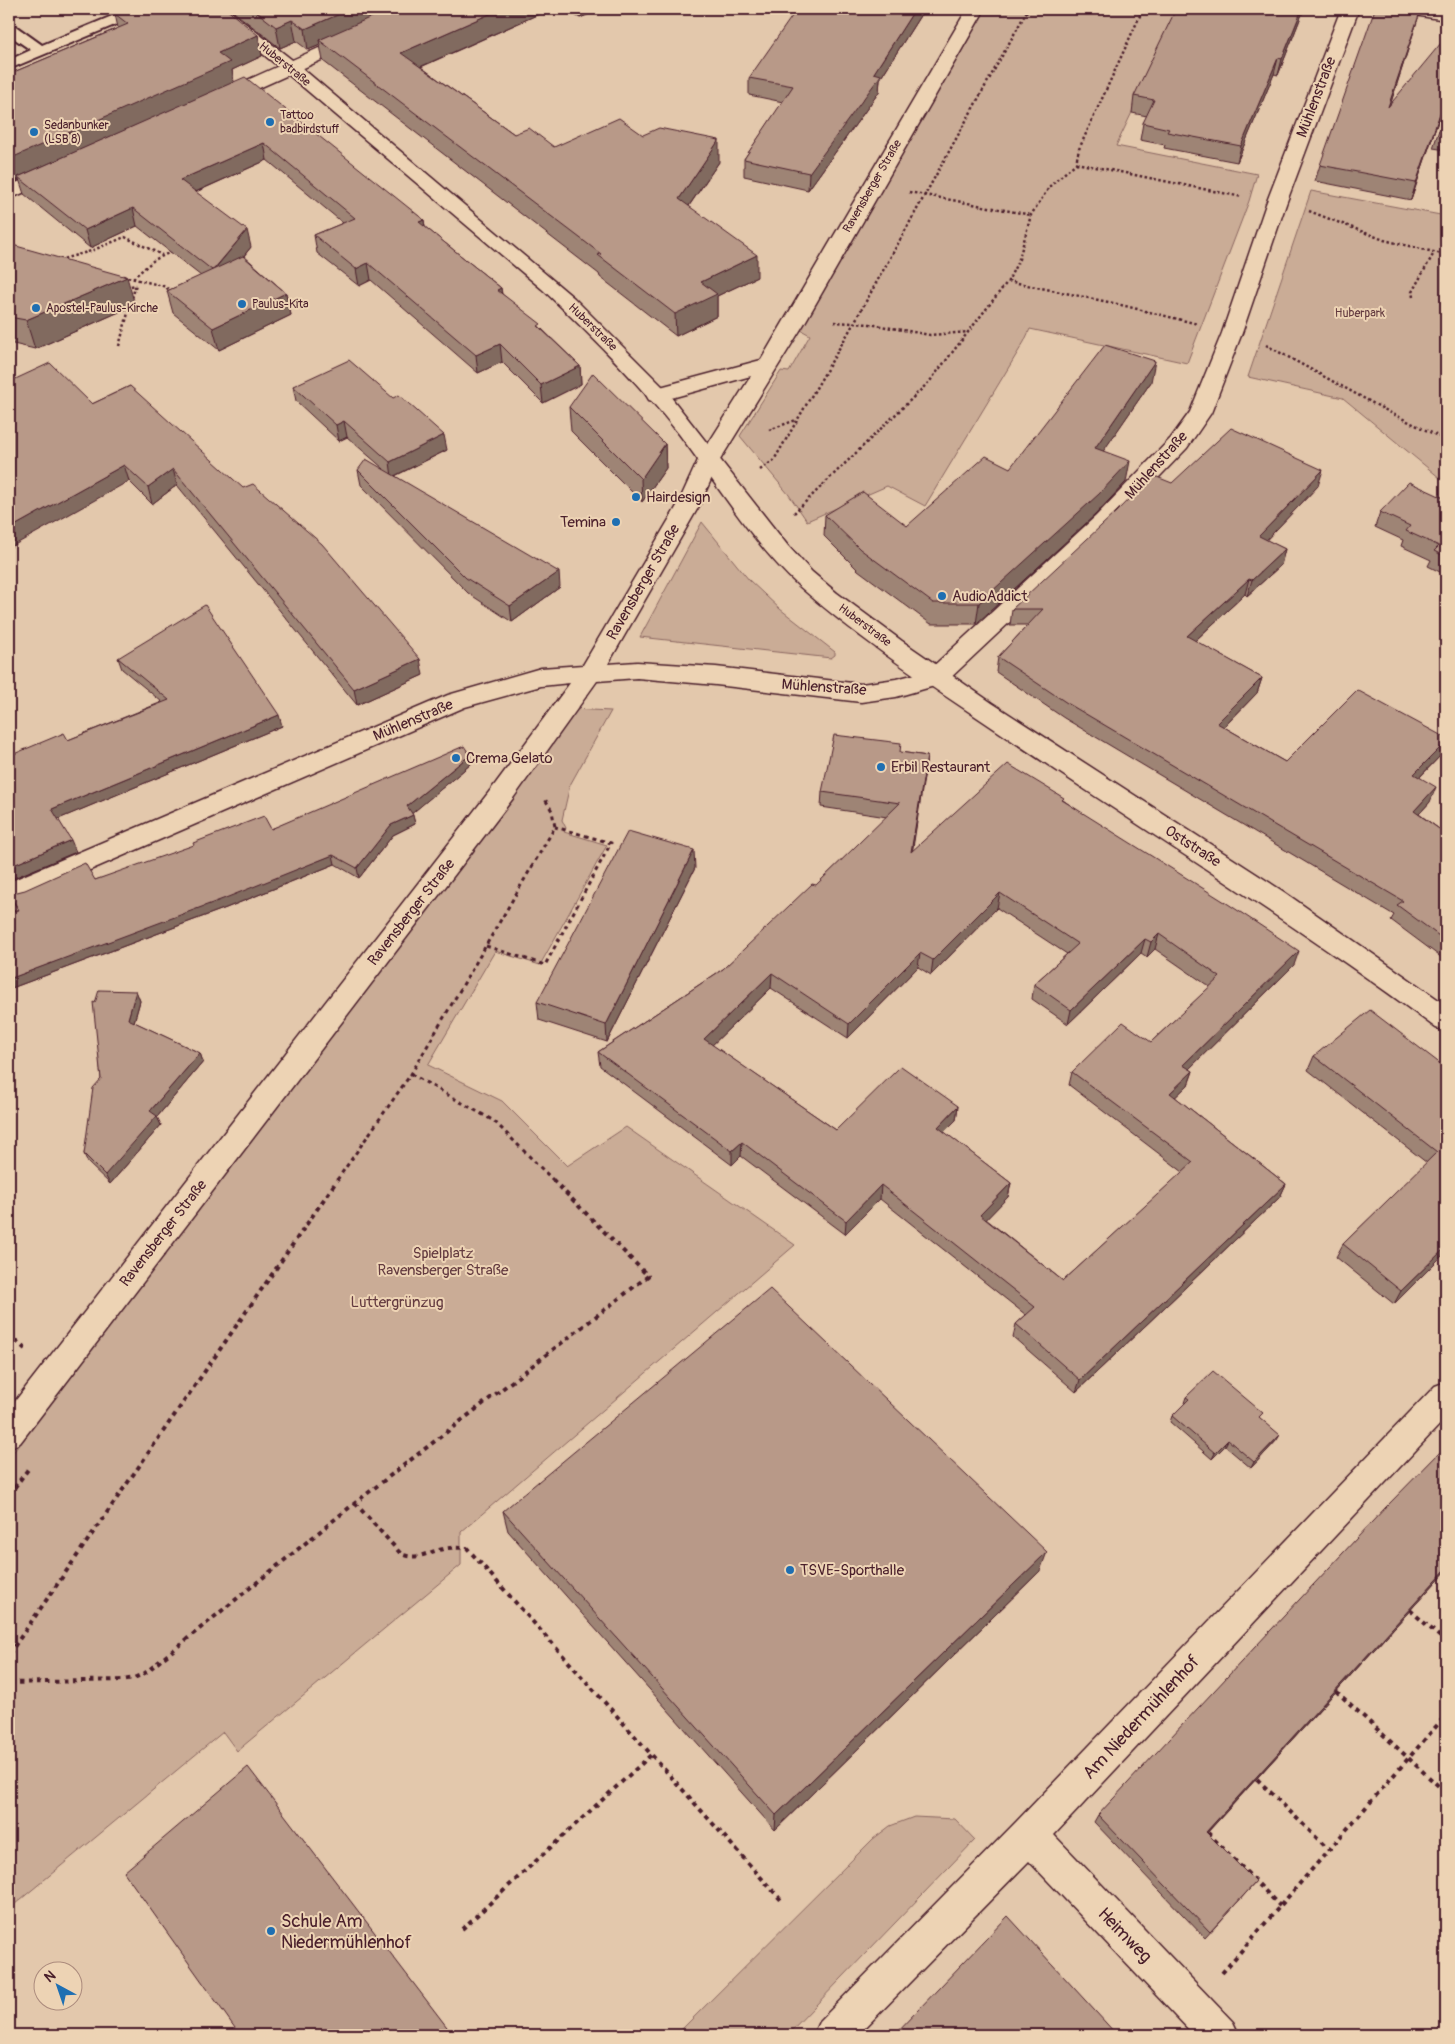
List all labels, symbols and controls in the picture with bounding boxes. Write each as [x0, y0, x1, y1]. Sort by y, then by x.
street label: Huberstraße [256, 39, 314, 90]
street label: Mühlenstraße [1292, 53, 1341, 140]
place label: Tattoo badbirdstuff [280, 108, 340, 137]
marker: Tattoo badbirdstuff [264, 116, 276, 128]
place label: Sedanbunker (LSB 8) [44, 118, 109, 147]
marker: Sedanbunker (LSB 8) [28, 126, 40, 138]
street label: Ravensberger Straße [840, 137, 905, 235]
place label: Paulus-Kita [252, 297, 309, 312]
marker: Paulus-Kita [236, 298, 248, 310]
street label: Huberstraße [565, 300, 620, 354]
place label: Apostel-Paulus-Kirche [46, 301, 158, 316]
marker: Apostel-Paulus-Kirche [30, 302, 42, 314]
park label: Huberpark [1335, 306, 1385, 321]
street label: Mühlenstraße [1121, 427, 1192, 503]
place label: Hairdesign [646, 488, 711, 507]
marker: Hairdesign [630, 491, 642, 503]
place label: Temina [560, 513, 606, 532]
marker: Temina [610, 516, 622, 528]
street label: Ravensberger Straße [603, 520, 685, 644]
place label: AudioAddict [952, 587, 1028, 606]
marker: AudioAddict [936, 590, 948, 602]
street label: Huberstraße [835, 601, 894, 650]
street label: Mühlenstraße [781, 675, 868, 700]
street label: Mühlenstraße [370, 695, 457, 746]
place label: Crema Gelato [466, 749, 553, 768]
marker: Crema Gelato [450, 752, 462, 764]
place label: Erbil Restaurant [891, 758, 991, 777]
marker: Erbil Restaurant [875, 761, 887, 773]
street label: Oststraße [1161, 821, 1225, 872]
street label: Ravensberger Straße [364, 854, 460, 970]
street label: Ravensberger Straße [116, 1175, 212, 1291]
park label: Spielplatz Ravensberger Straße [378, 1244, 509, 1280]
park label: Luttergrünzug [351, 1293, 443, 1312]
place label: TSVE-Sporthalle [800, 1561, 905, 1580]
marker: TSVE-Sporthalle [784, 1564, 796, 1576]
street label: Am Niedermühlenhof [1078, 1650, 1205, 1784]
street label: Heimweg [1093, 1903, 1157, 1968]
place label: Schule Am Niedermühlenhof [281, 1910, 412, 1954]
marker: Schule Am Niedermühlenhof [265, 1925, 277, 1937]
north arrow [32, 1962, 82, 2012]
text: N [41, 1967, 59, 1986]

